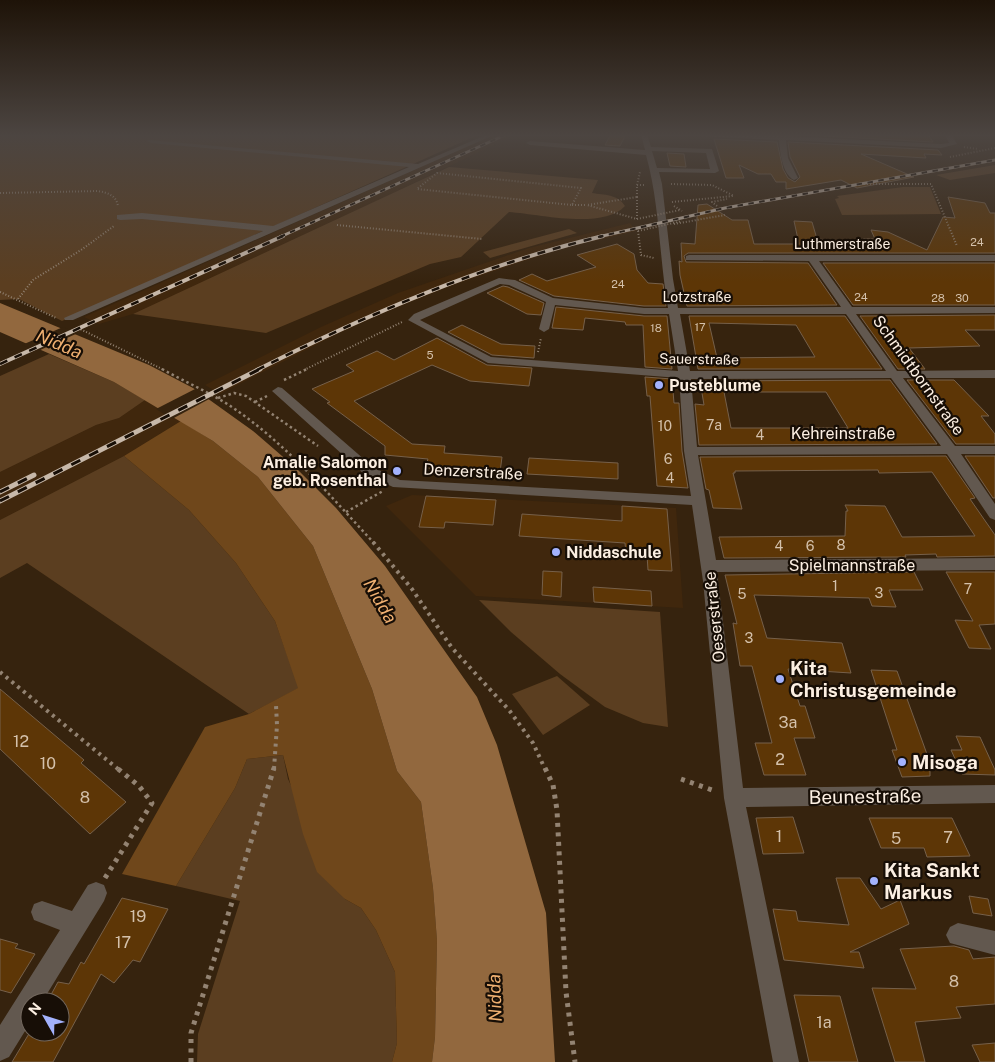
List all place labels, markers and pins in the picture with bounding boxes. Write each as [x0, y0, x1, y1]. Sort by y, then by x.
place label: Pusteblume [669, 376, 761, 395]
marker: Pusteblume [653, 379, 665, 391]
place label: Amalie Salomon geb. Rosenthal [263, 453, 387, 490]
marker: Amalie Salomon geb. Rosenthal [391, 465, 403, 477]
place label: Niddaschule [566, 543, 661, 562]
marker: Niddaschule [550, 546, 562, 558]
place label: Kita Christusgemeinde [790, 657, 956, 701]
marker: Kita Christusgemeinde [774, 673, 786, 685]
place label: Misoga [912, 751, 978, 773]
marker: Misoga [896, 756, 908, 768]
place label: Kita Sankt Markus [884, 859, 980, 903]
marker: Kita Sankt Markus [868, 875, 880, 887]

